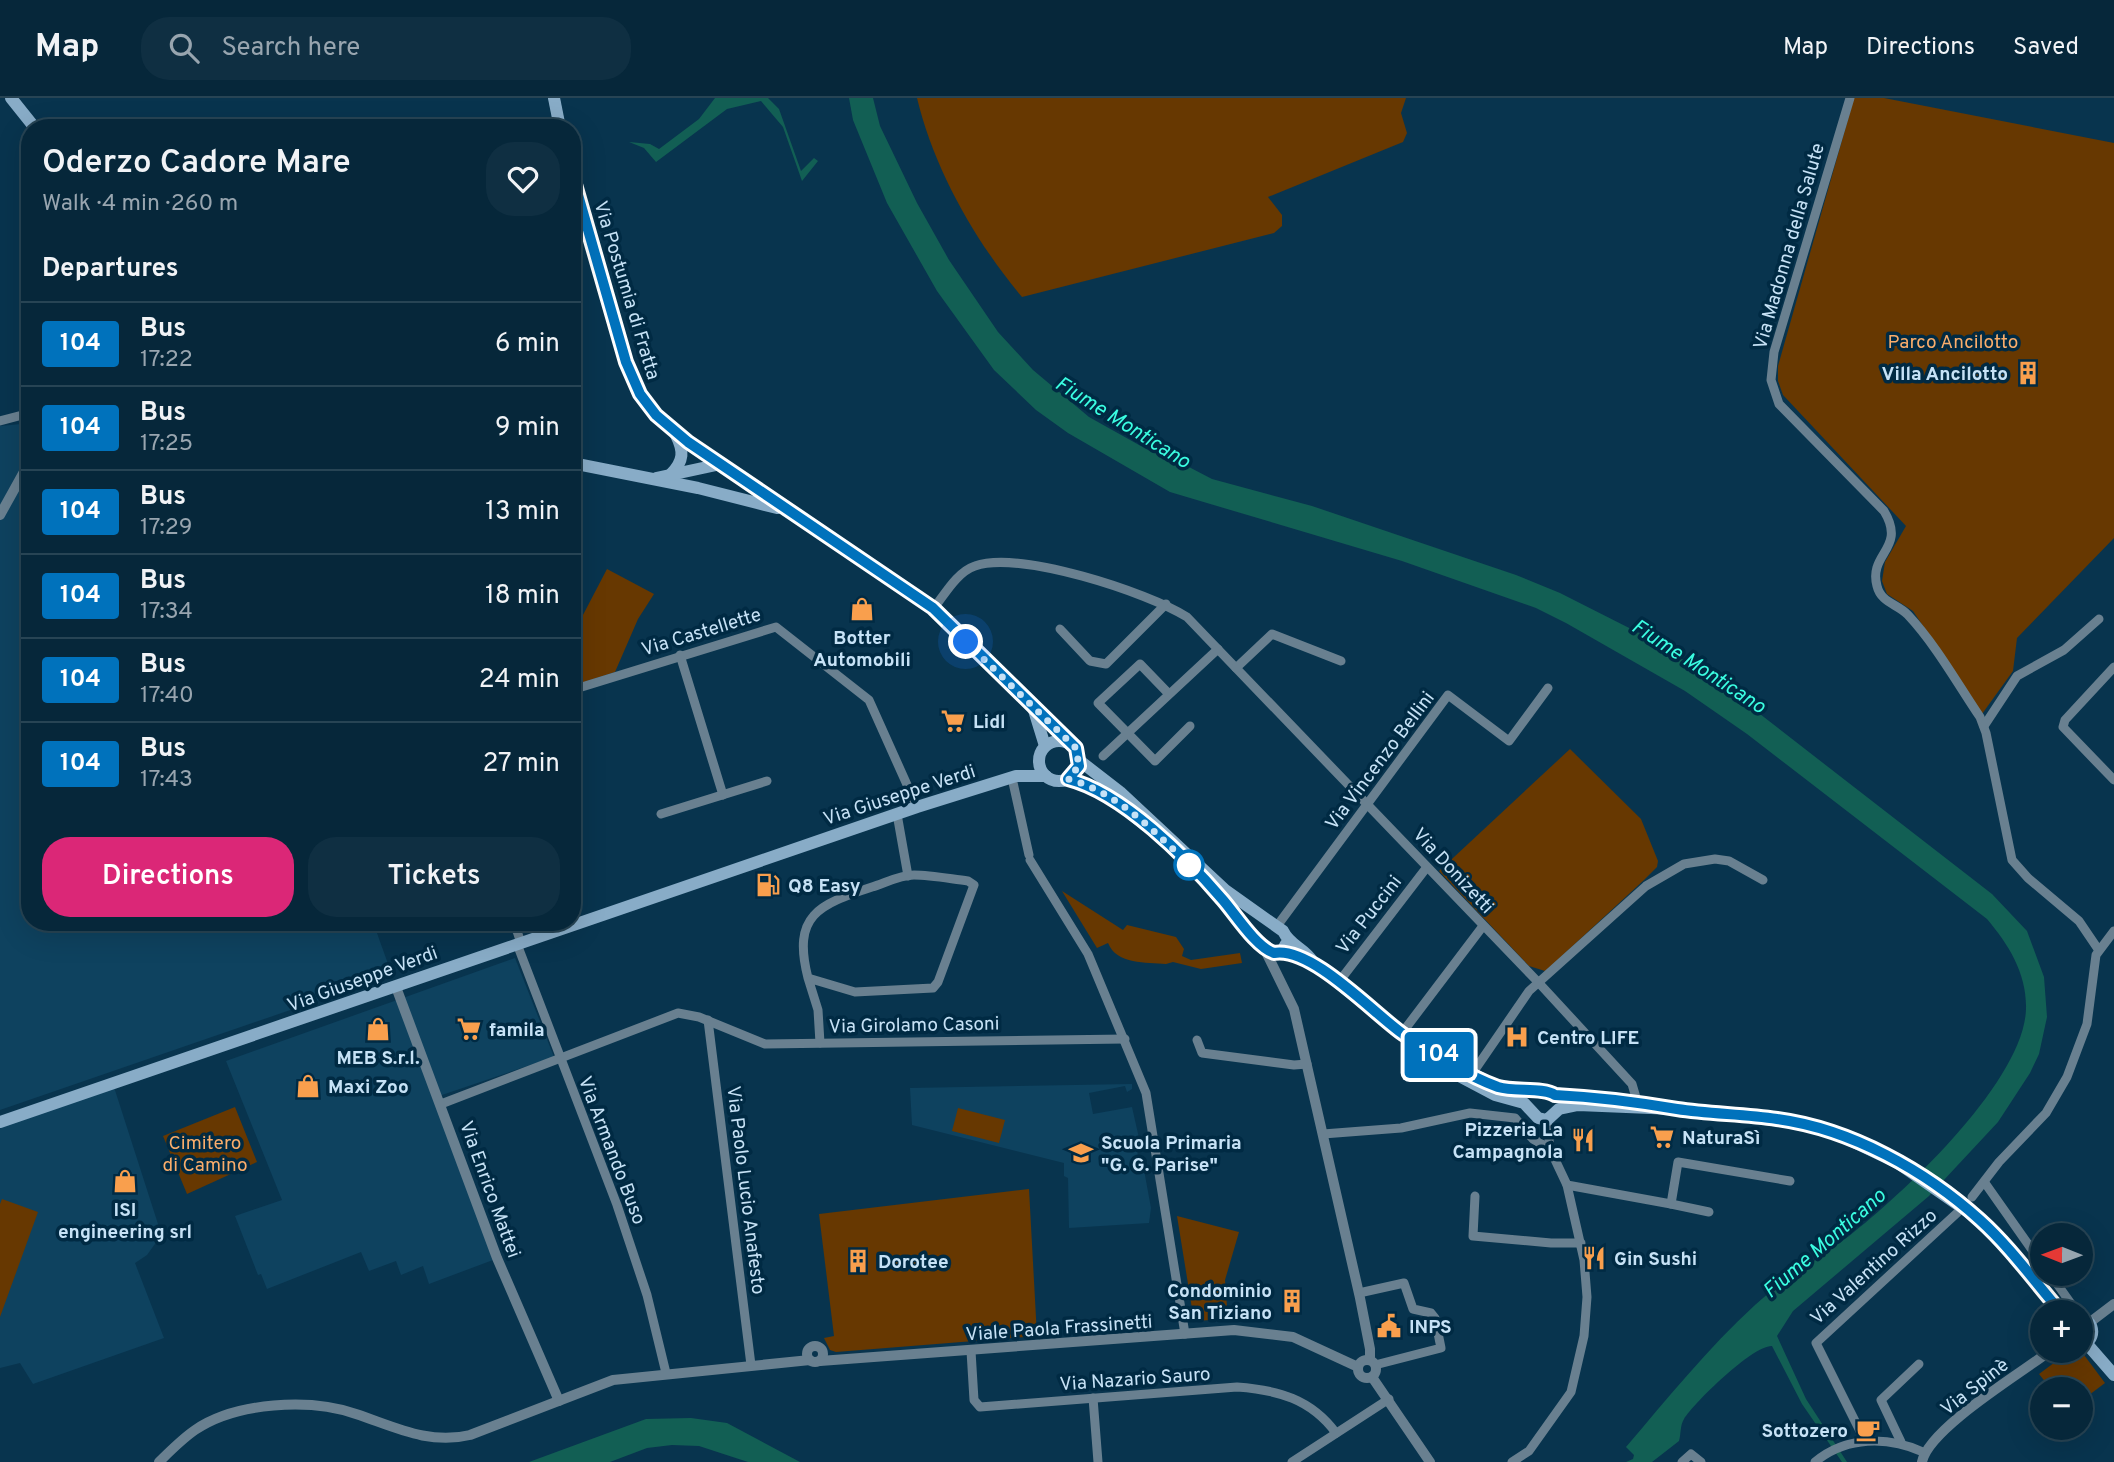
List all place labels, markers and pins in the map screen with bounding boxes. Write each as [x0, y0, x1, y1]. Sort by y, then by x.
building icon: Villa Ancilotto [2014, 359, 2042, 387]
place label: Villa Ancilotto [1882, 363, 2008, 387]
shop icon: Botter Automobili [848, 595, 876, 623]
place label: Botter Automobili [813, 627, 911, 673]
supermarket icon: Lidl [939, 707, 967, 735]
place label: Lidl [973, 711, 1006, 735]
unlabelled marker [1174, 850, 1204, 880]
fuel station icon: Q8 Easy [754, 871, 782, 899]
place label: Q8 Easy [788, 875, 861, 899]
shop icon: MEB S.r.l. [364, 1015, 392, 1043]
supermarket icon: famila [455, 1015, 483, 1043]
place label: famila [489, 1019, 545, 1043]
hospital icon: Centro LIFE [1503, 1023, 1531, 1051]
place label: Centro LIFE [1537, 1027, 1639, 1051]
place label: MEB S.r.l. [337, 1047, 420, 1071]
shop icon: Maxi Zoo [294, 1072, 322, 1100]
place label: Maxi Zoo [328, 1076, 409, 1100]
place label: Pizzeria La Campagnola [1452, 1119, 1563, 1165]
supermarket icon: NaturaSì [1648, 1123, 1676, 1151]
restaurant icon: Pizzeria La Campagnola [1569, 1126, 1597, 1154]
place label: NaturaSì [1682, 1127, 1760, 1151]
place label: Scuola Primaria "G. G. Parise" [1101, 1132, 1242, 1178]
school or university icon: Scuola Primaria "G. G. Parise" [1067, 1139, 1095, 1167]
shop icon: ISI engineering srl [111, 1167, 139, 1195]
place label: ISI engineering srl [58, 1199, 192, 1245]
restaurant icon: Gin Sushi [1580, 1244, 1608, 1272]
building icon: Dorotee [844, 1247, 872, 1275]
place label: Gin Sushi [1614, 1248, 1697, 1272]
place label: Dorotee [878, 1251, 949, 1275]
place label: Condominio San Tiziano [1167, 1280, 1272, 1326]
building icon: Condominio San Tiziano [1278, 1287, 1306, 1315]
public building icon: INPS [1375, 1312, 1403, 1340]
place label: INPS [1409, 1316, 1452, 1340]
cafe icon: Sottozero [1854, 1416, 1882, 1444]
place label: Sottozero [1762, 1420, 1848, 1444]

